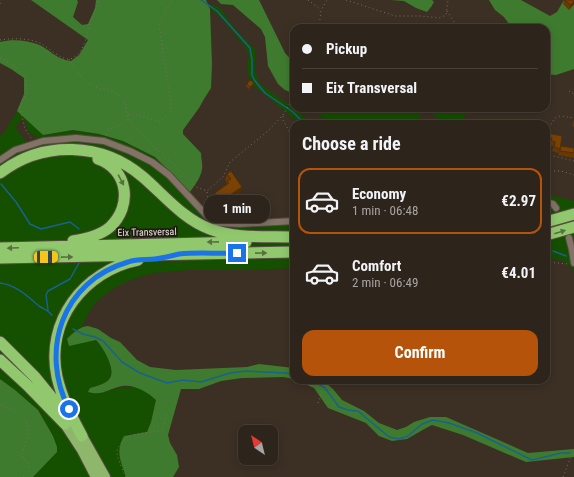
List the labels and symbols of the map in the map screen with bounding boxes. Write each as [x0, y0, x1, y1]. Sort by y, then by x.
one-way arrow [117, 174, 124, 186]
callout: 1 min [204, 195, 270, 223]
street label: Eix Transversal [117, 226, 177, 238]
one-way arrow [554, 228, 566, 234]
one-way arrow [207, 239, 219, 246]
one-way arrow [7, 244, 19, 251]
route end [228, 244, 246, 262]
one-way arrow [255, 250, 268, 256]
car [34, 251, 58, 263]
one-way arrow [61, 254, 74, 260]
route start [60, 400, 78, 418]
north arrow [238, 425, 278, 465]

